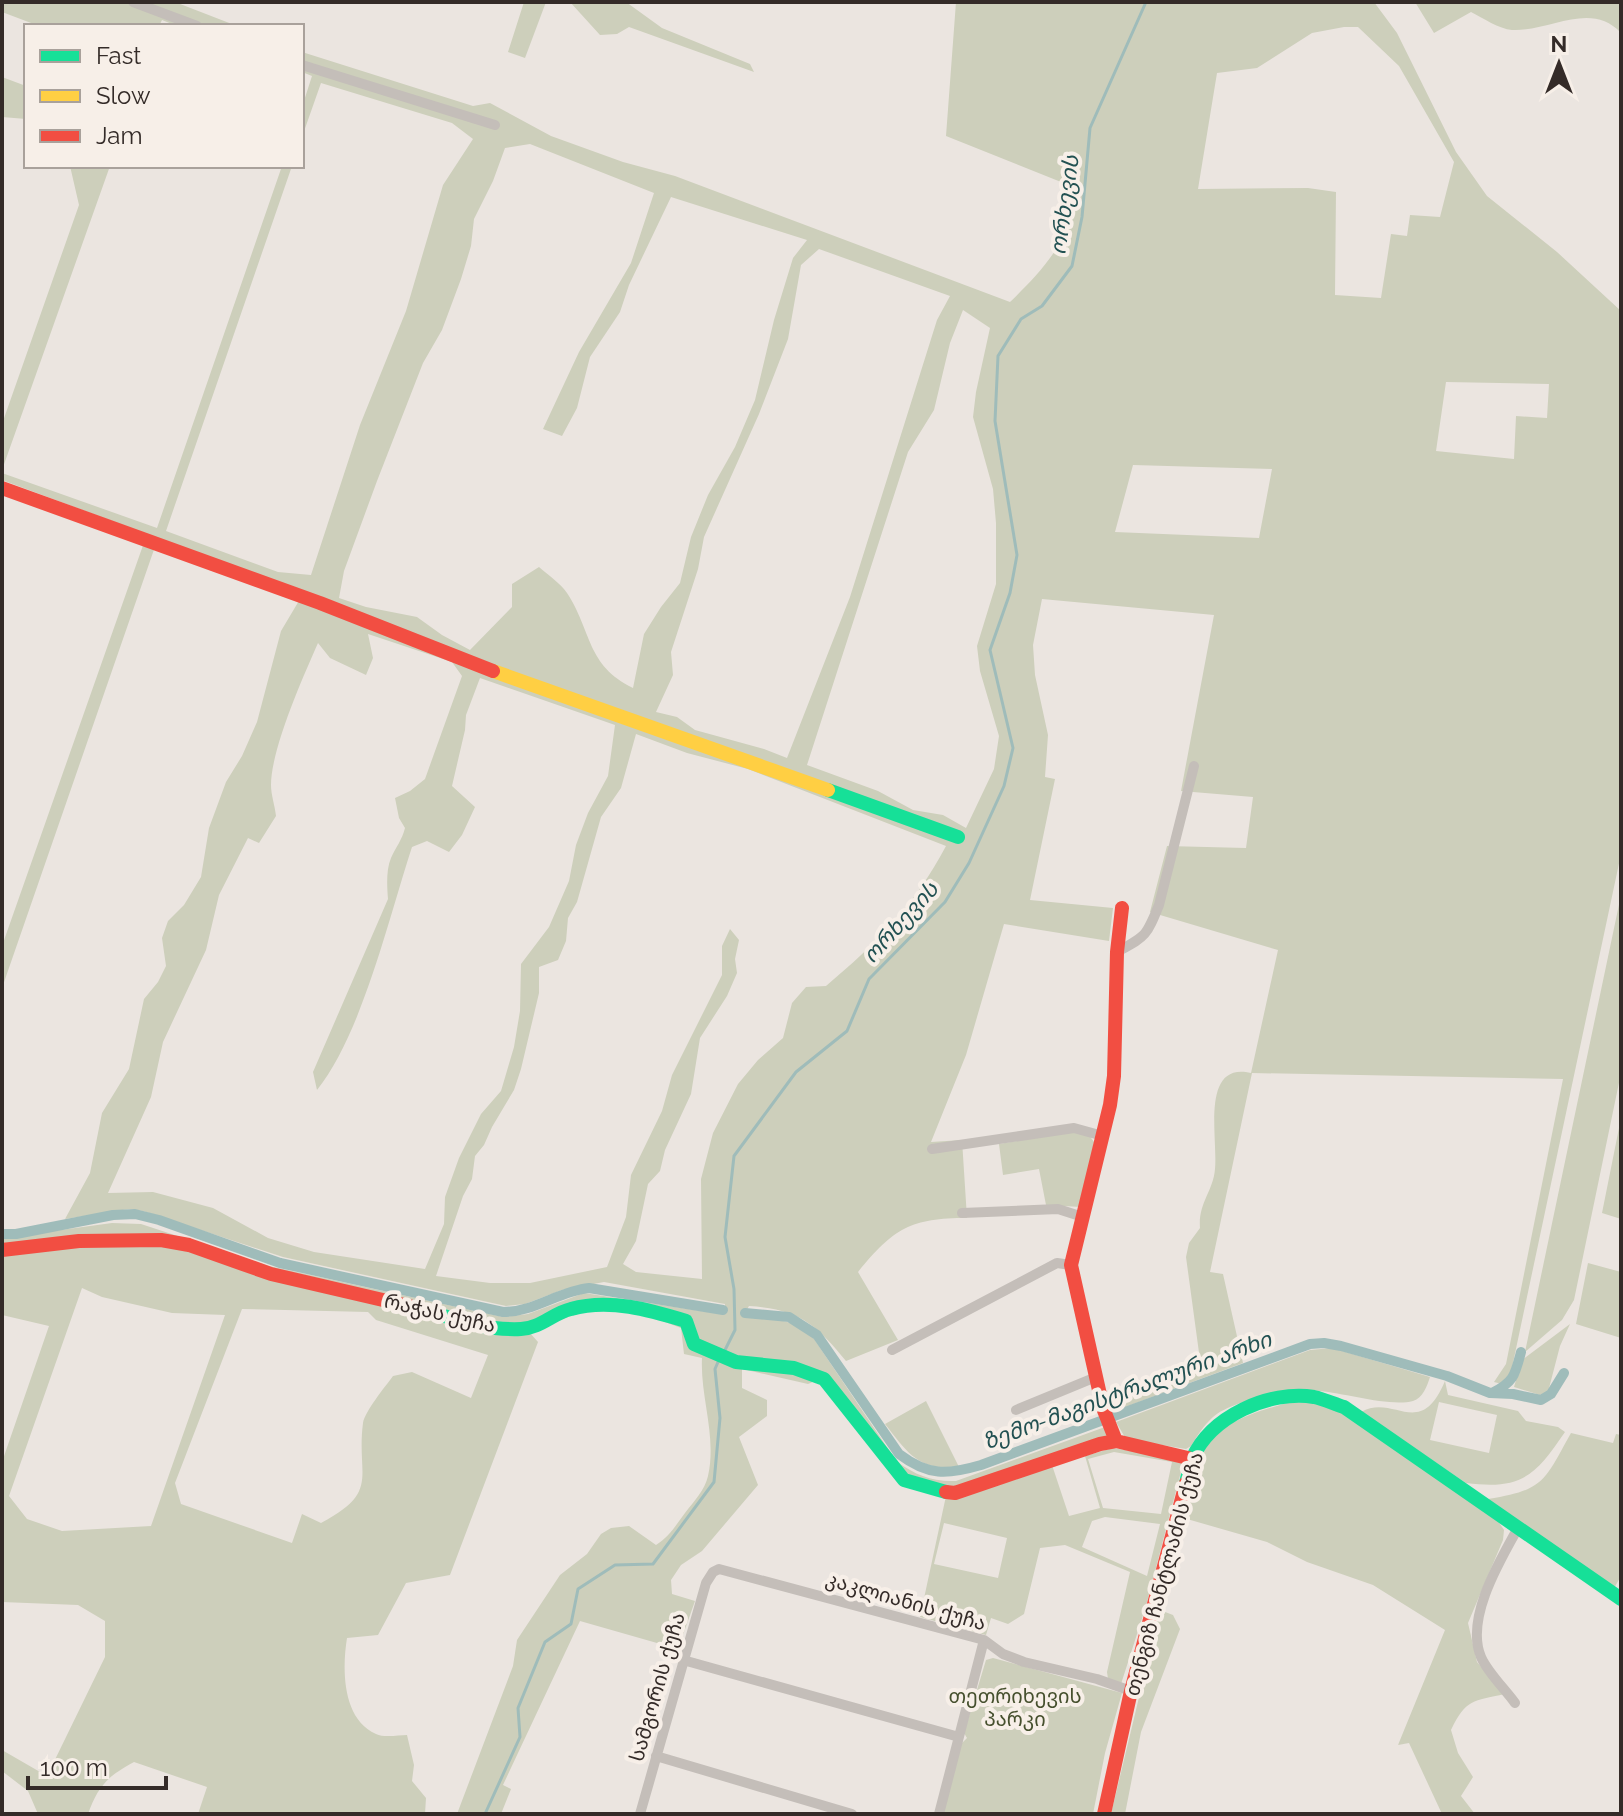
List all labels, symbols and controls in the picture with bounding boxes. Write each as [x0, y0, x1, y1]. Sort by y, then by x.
legend [24, 24, 304, 168]
north arrow [1519, 24, 1599, 104]
text: N [1551, 31, 1567, 57]
text: Fast [96, 41, 141, 70]
text: Slow [96, 81, 151, 110]
text: Jam [96, 121, 142, 150]
water label: ორხევის [1044, 153, 1085, 256]
water label: ორხევის [857, 876, 944, 968]
street label: რაჭას ქუჩა [382, 1289, 498, 1337]
water label: ზემო-მაგისტრალური არხი [979, 1325, 1276, 1455]
street label: თენგიზ ჩანტლაძის ქუჩა [1120, 1449, 1209, 1699]
street label: კაკლიანის ქუჩა [823, 1567, 989, 1636]
street label: სამგორის ქუჩა [624, 1610, 690, 1764]
park label: თეთრიხევის პარკი [949, 1684, 1081, 1731]
scale bar [28, 1740, 166, 1790]
text: 100 m [40, 1753, 108, 1782]

